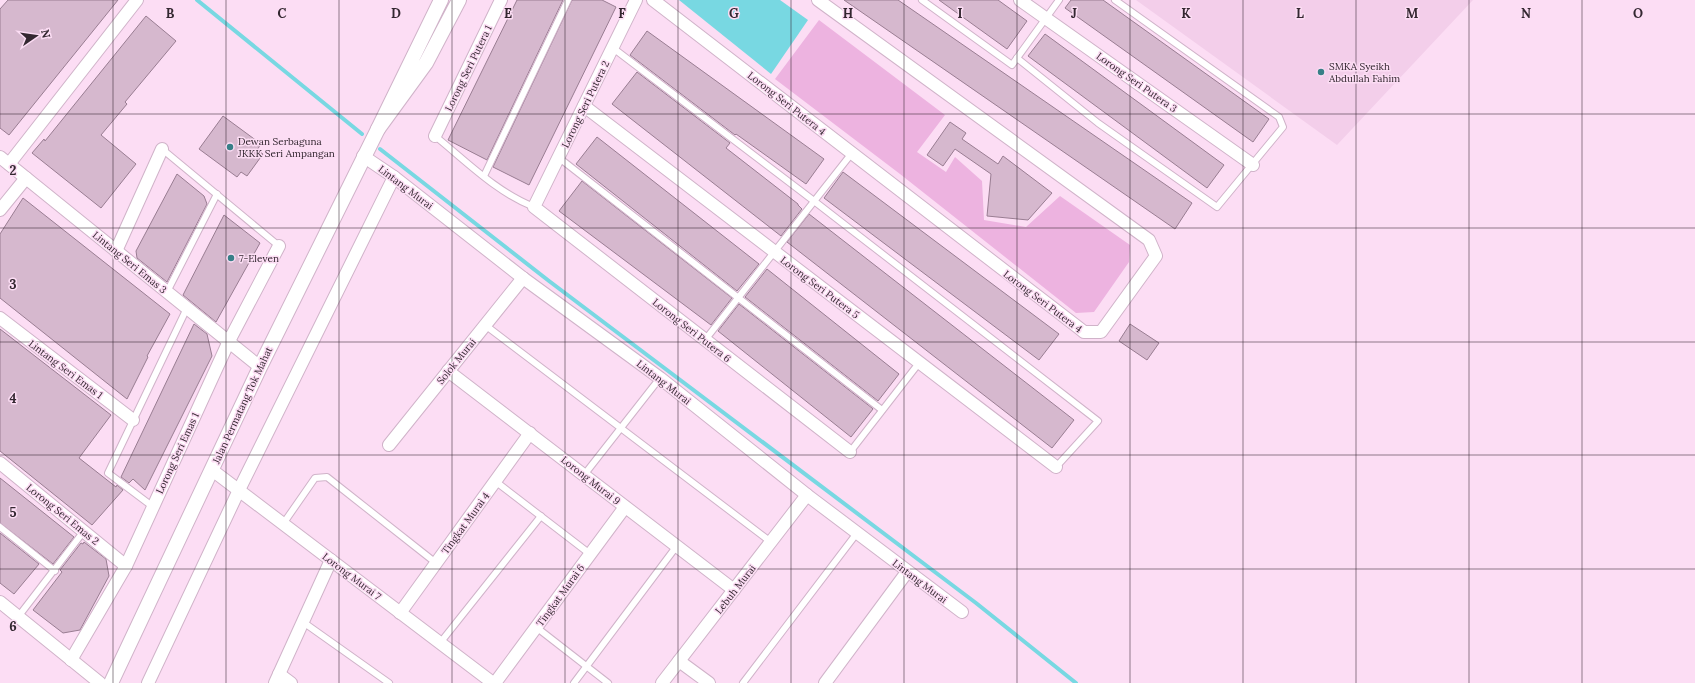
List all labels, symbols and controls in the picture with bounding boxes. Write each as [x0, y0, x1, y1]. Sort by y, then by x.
text: B [166, 5, 175, 22]
text: C [278, 5, 287, 22]
text: D [391, 5, 401, 22]
text: E [504, 5, 512, 22]
text: F [618, 5, 626, 22]
text: G [729, 5, 739, 22]
text: H [843, 5, 853, 22]
text: I [957, 5, 963, 22]
text: J [1071, 5, 1077, 22]
text: K [1181, 5, 1191, 22]
text: L [1296, 5, 1304, 22]
text: M [1406, 5, 1419, 22]
text: N [1521, 5, 1531, 22]
text: O [1633, 5, 1643, 22]
north arrow [16, 16, 56, 56]
street label: Lorong Seri Putera 1 [442, 23, 495, 113]
text: N [38, 28, 54, 40]
street label: Lorong Seri Putera 3 [1094, 50, 1180, 115]
street label: Lorong Seri Putera 2 [559, 58, 612, 150]
place label: SMKA Syeikh Abdullah Fahim [1328, 60, 1400, 85]
marker: SMKA Syeikh Abdullah Fahim [1316, 67, 1326, 77]
street label: Lorong Seri Putera 4 [745, 69, 829, 138]
place label: Dewan Serbaguna JKKK Seri Ampangan [237, 135, 335, 160]
marker: Dewan Serbaguna JKKK Seri Ampangan [225, 142, 235, 152]
text: 2 [10, 162, 17, 179]
street label: Lintang Murai [376, 163, 436, 212]
street label: Lintang Seri Emas 3 [90, 228, 170, 297]
place label: 7-Eleven [239, 252, 279, 265]
marker: 7-Eleven [226, 253, 236, 263]
street label: Lorong Seri Putera 5 [778, 253, 862, 321]
street label: Lorong Seri Putera 4 [1001, 267, 1085, 336]
text: 3 [9, 276, 17, 293]
street label: Lorong Seri Putera 6 [650, 296, 734, 365]
street label: Solok Murai [434, 336, 479, 387]
street label: Lintang Seri Emas 1 [26, 337, 106, 402]
street label: Jalan Permatang Tok Mahat [209, 345, 275, 467]
street label: Lintang Murai [634, 357, 694, 408]
text: 4 [9, 390, 17, 407]
street label: Lorong Seri Emas 1 [153, 410, 202, 496]
street label: Lorong Murai 9 [558, 453, 623, 508]
street label: Lorong Seri Emas 2 [24, 481, 102, 548]
street label: Tingkat Murai 4 [439, 489, 493, 557]
text: 5 [9, 504, 17, 521]
street label: Lorong Murai 7 [320, 550, 384, 603]
street label: Lintang Murai [890, 557, 950, 606]
street label: Tingkat Murai 6 [533, 561, 587, 629]
street label: Lebuh Murai [712, 562, 759, 617]
text: 6 [9, 618, 17, 635]

